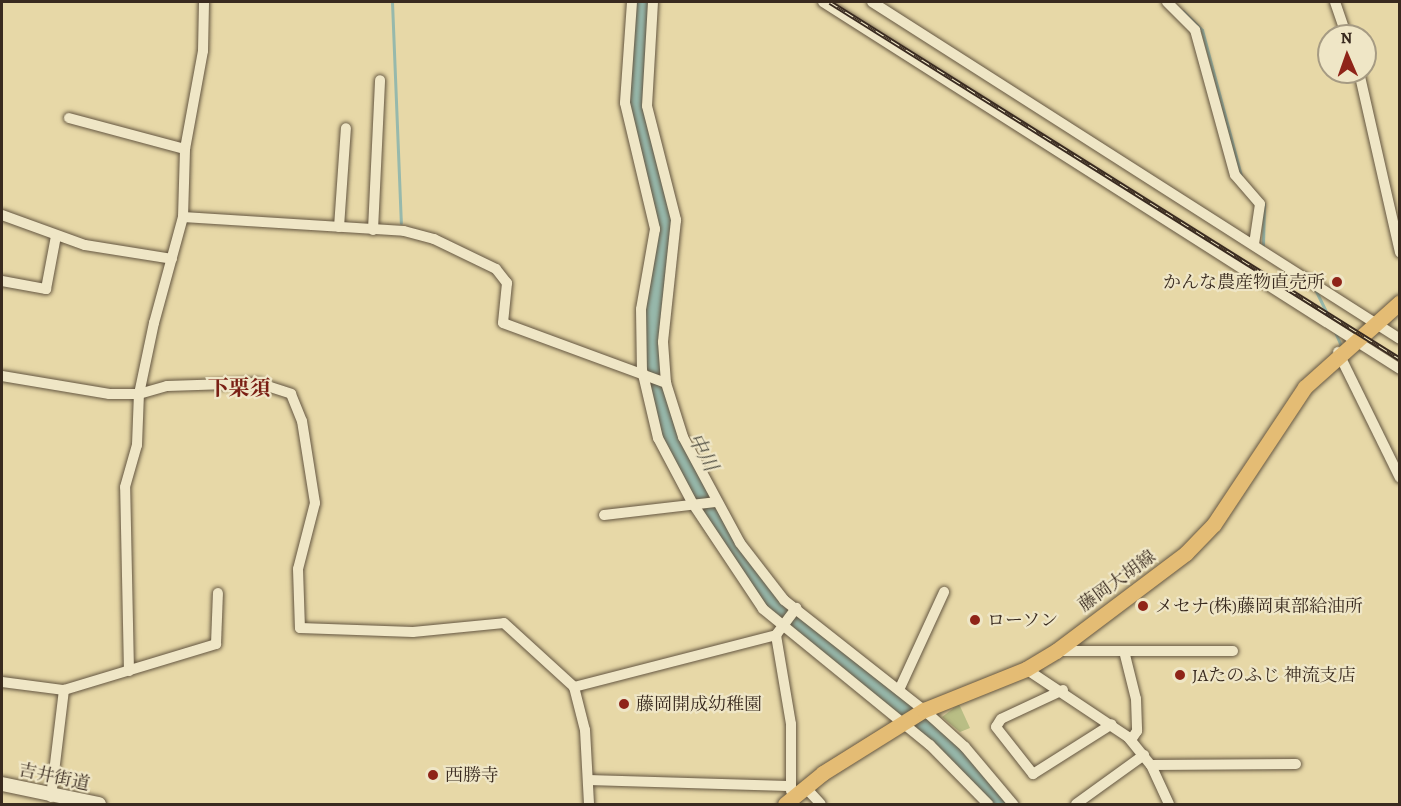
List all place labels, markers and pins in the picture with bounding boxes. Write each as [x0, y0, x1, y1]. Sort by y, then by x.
place label: かんな農産物直売所 [1163, 271, 1325, 293]
marker: かんな農産物直売所 [1330, 275, 1344, 289]
place label: メセナ(株)藤岡東部給油所 [1155, 595, 1363, 617]
marker: メセナ(株)藤岡東部給油所 [1136, 599, 1150, 613]
place label: ローソン [987, 609, 1059, 631]
marker: ローソン [968, 613, 982, 627]
place label: JAたのふじ 神流支店 [1192, 664, 1356, 686]
marker: JAたのふじ 神流支店 [1173, 668, 1187, 682]
place label: 藤岡開成幼稚園 [636, 693, 762, 715]
marker: 藤岡開成幼稚園 [617, 697, 631, 711]
place label: 西勝寺 [445, 764, 499, 786]
marker: 西勝寺 [426, 768, 440, 782]

